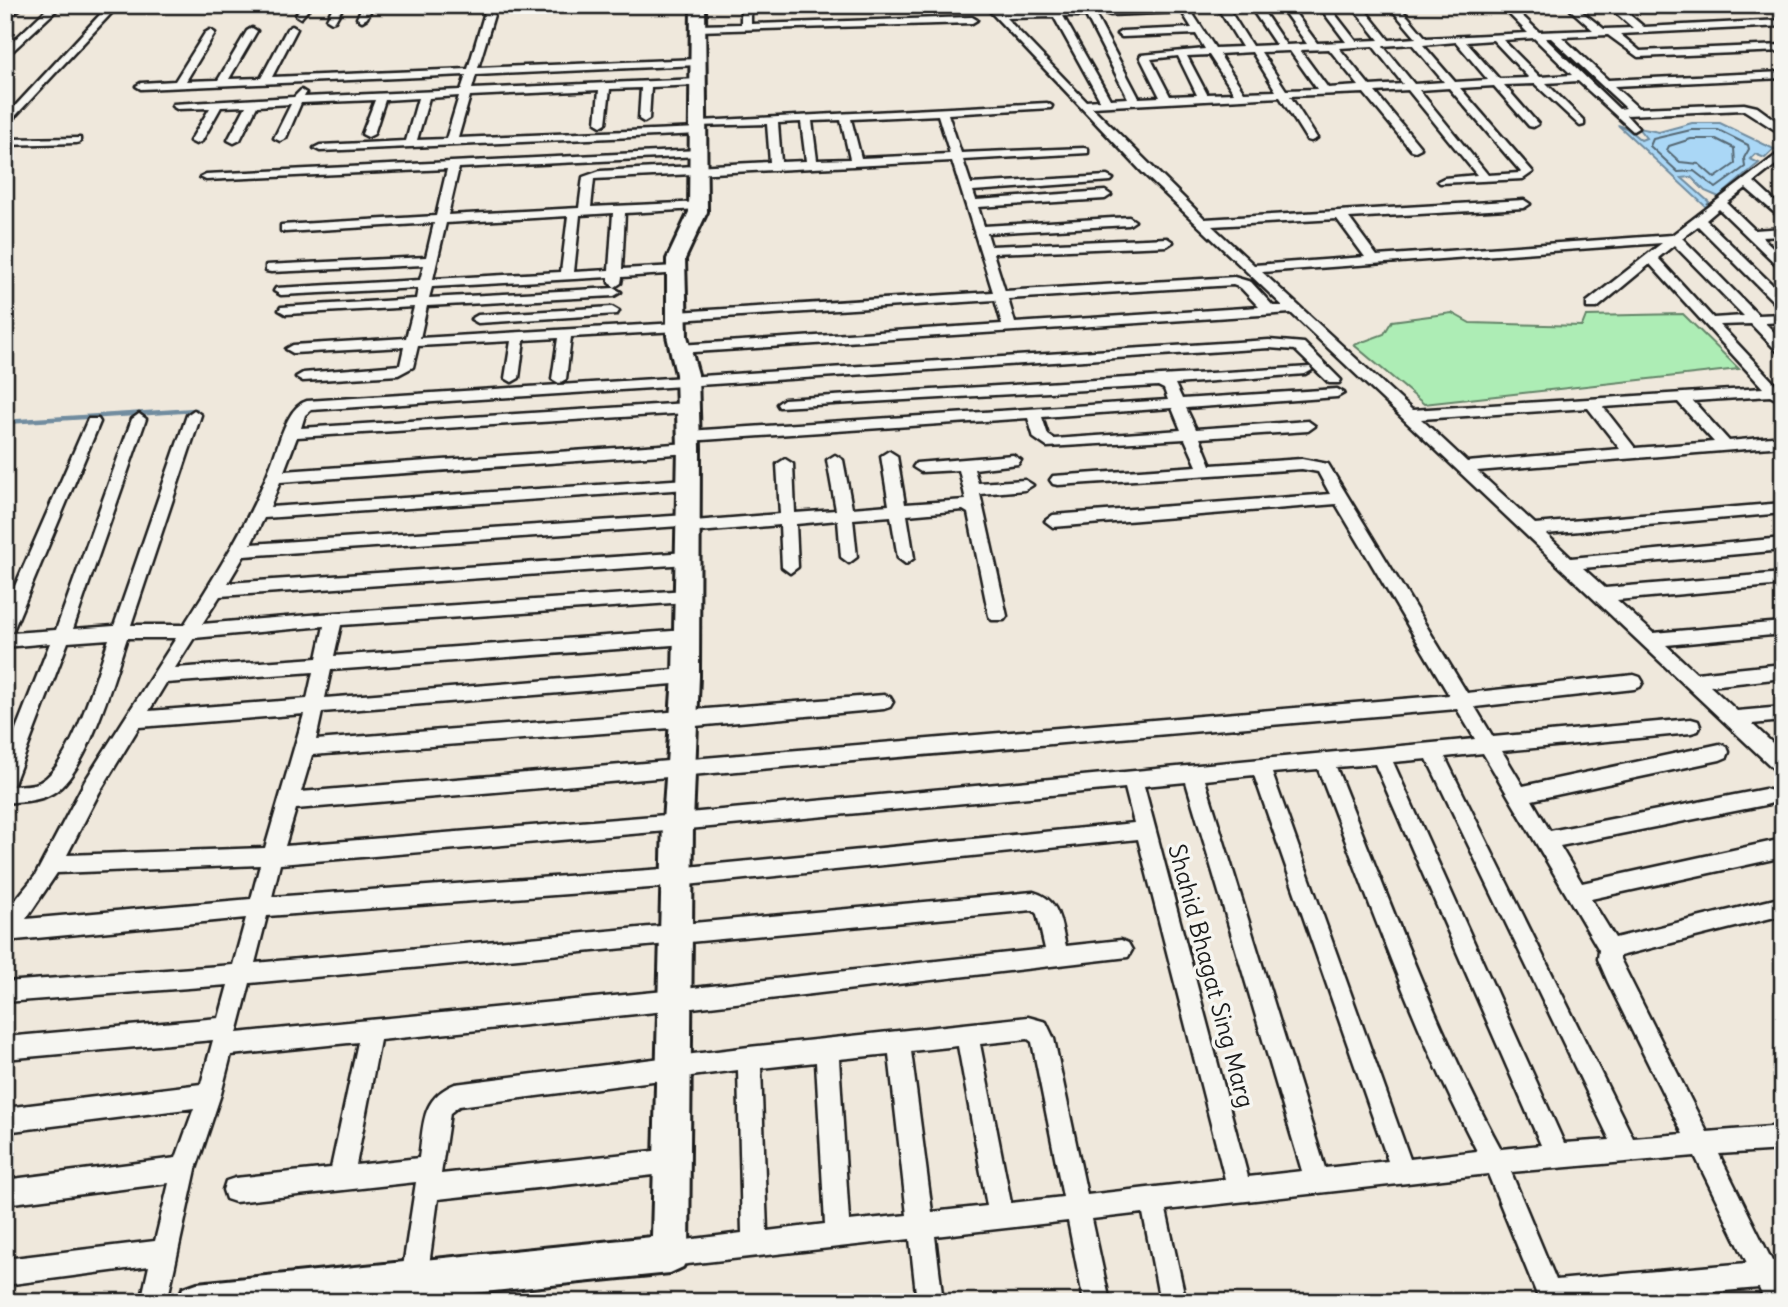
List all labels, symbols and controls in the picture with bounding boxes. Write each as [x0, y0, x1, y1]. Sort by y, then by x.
street label: Shahid Bhagat Sing Marg [1162, 841, 1262, 1111]

